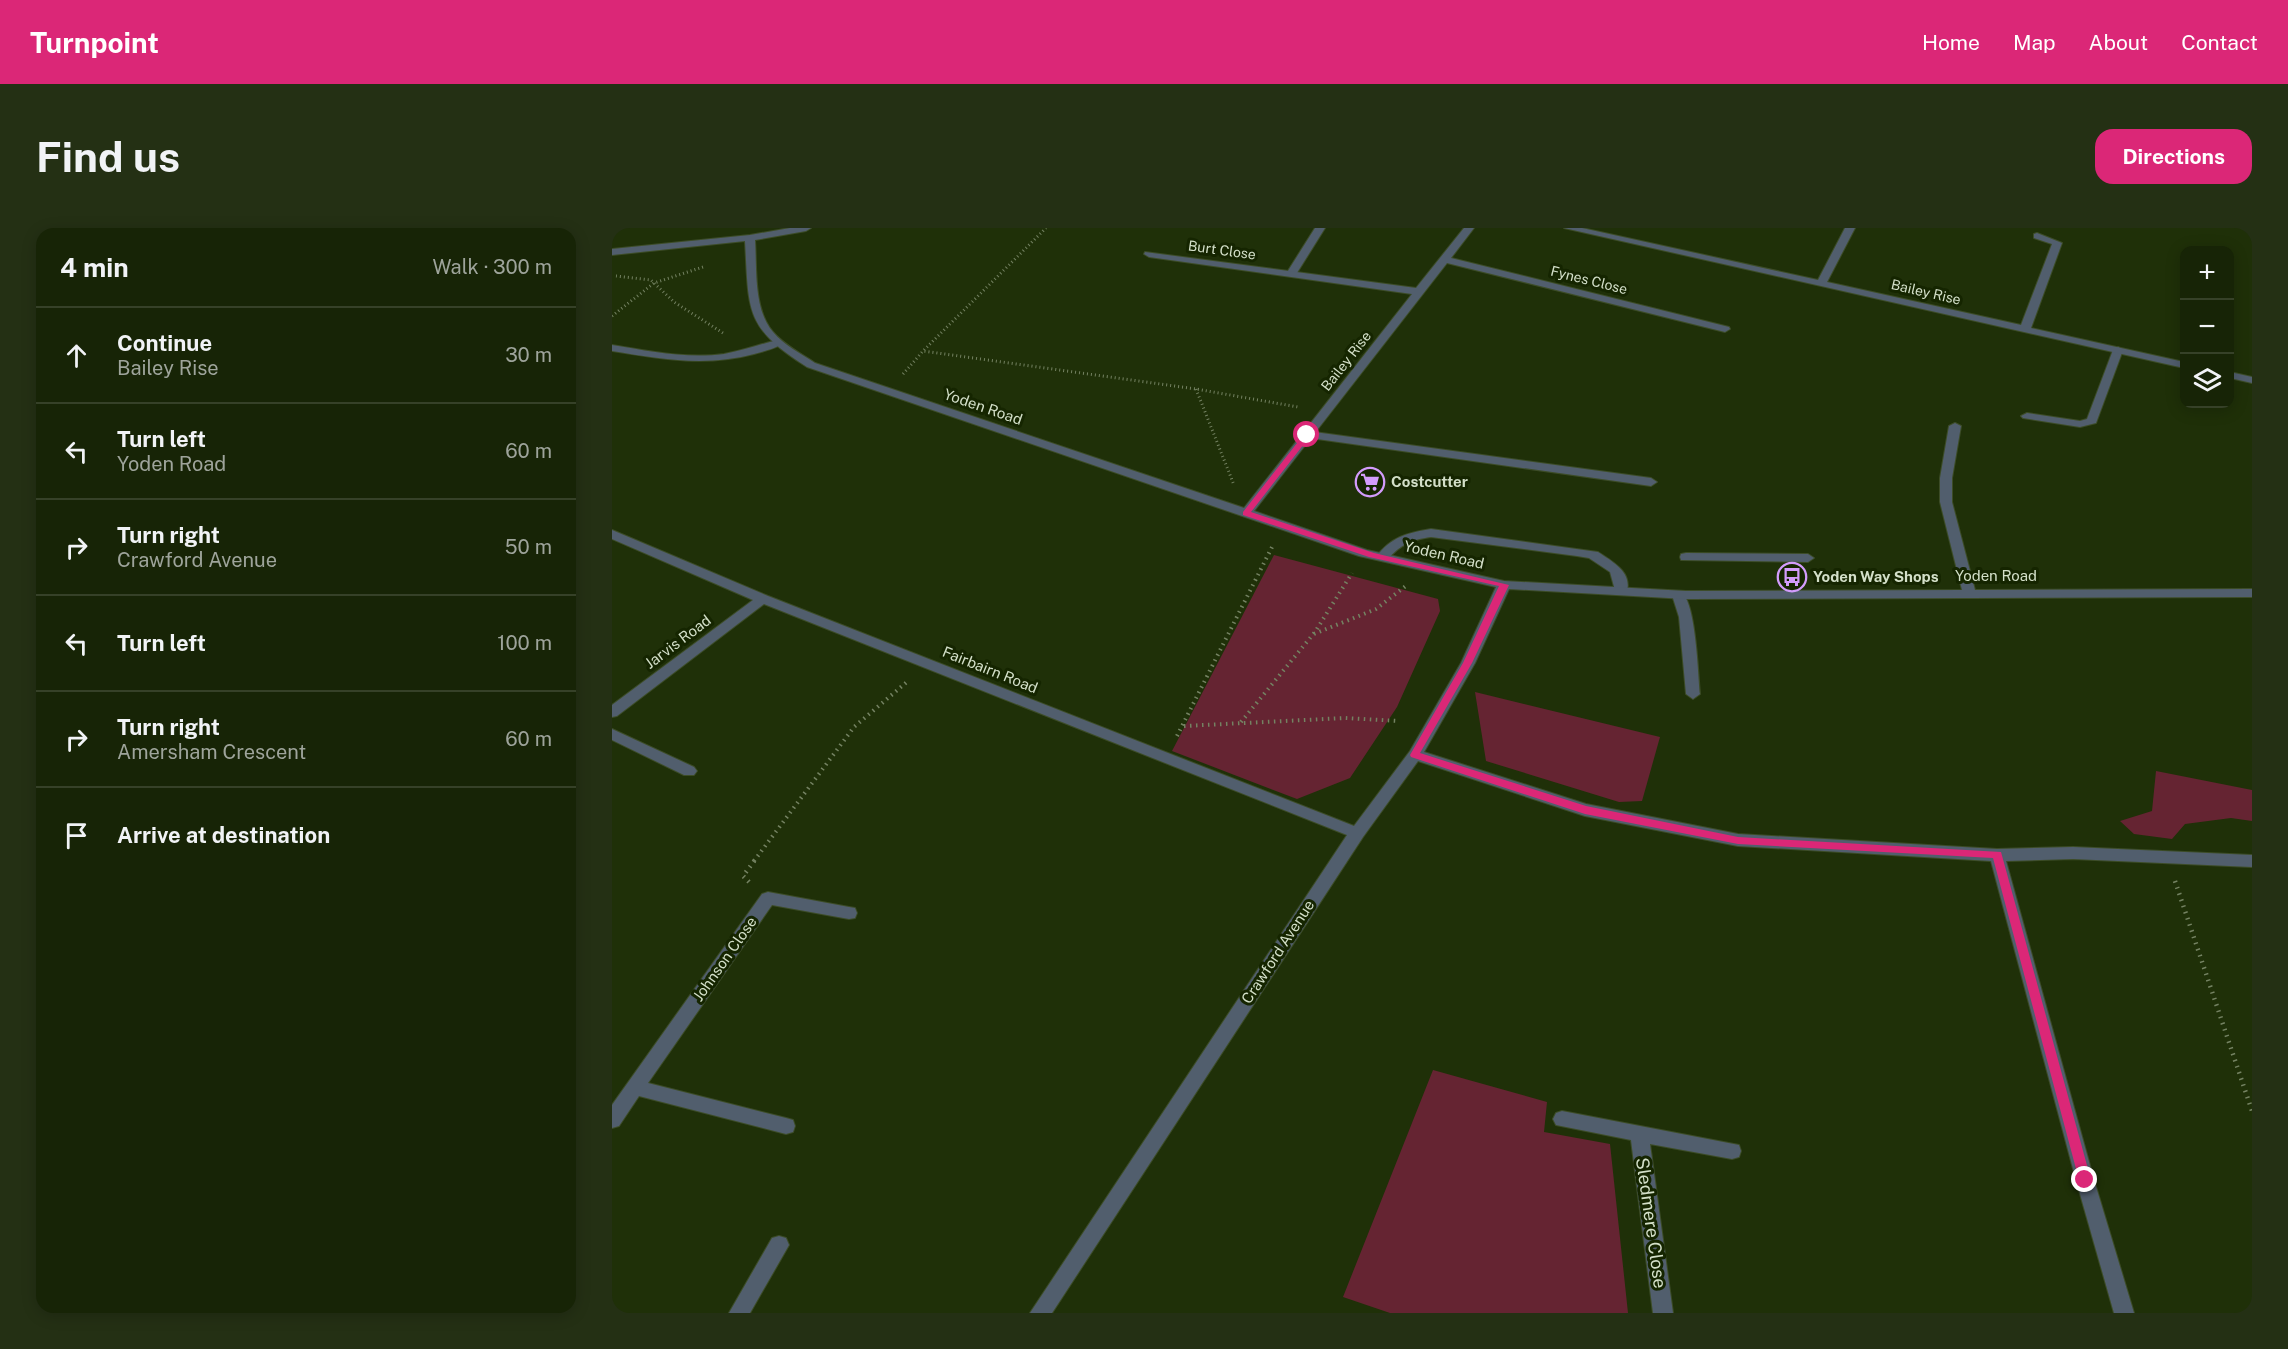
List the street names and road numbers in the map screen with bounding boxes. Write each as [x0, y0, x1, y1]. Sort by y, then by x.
street label: Burt Close [1187, 237, 1257, 263]
street label: Fynes Close [1549, 263, 1629, 297]
street label: Bailey Rise [1890, 276, 1963, 308]
street label: Bailey Rise [1318, 328, 1374, 394]
street label: Yoden Road [942, 385, 1025, 428]
street label: Yoden Road [1402, 537, 1486, 572]
street label: Yoden Road [1955, 567, 2037, 584]
street label: Jarvis Road [641, 611, 714, 672]
street label: Fairbairn Road [940, 643, 1040, 696]
street label: Crawford Avenue [1238, 897, 1317, 1007]
street label: Johnson Close [689, 913, 760, 1004]
street label: Sledmere Close [1632, 1156, 1671, 1290]

